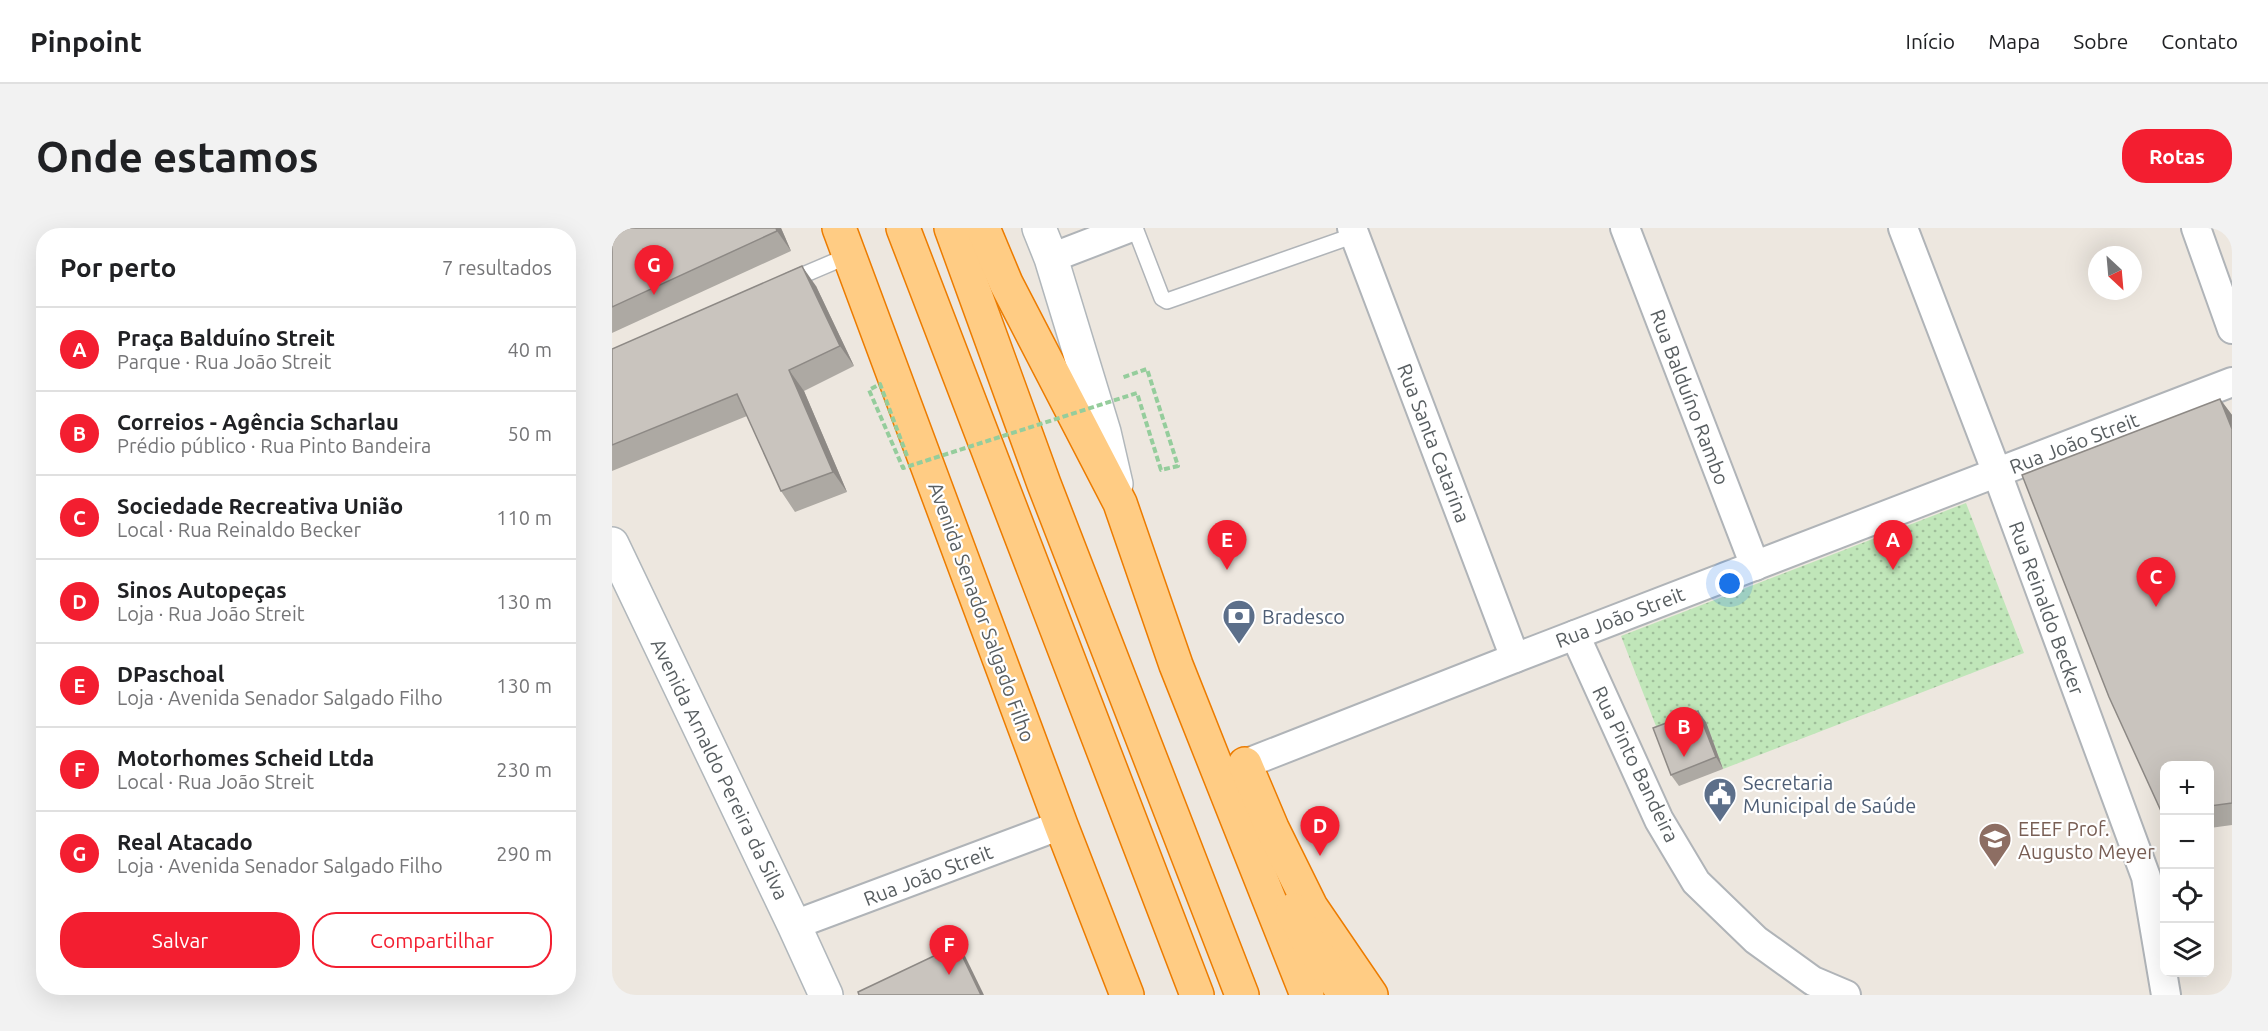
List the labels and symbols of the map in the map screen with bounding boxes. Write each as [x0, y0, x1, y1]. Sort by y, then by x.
pin: G [634, 245, 674, 295]
north arrow [2088, 246, 2142, 300]
street label: Rua Balduíno Rambo [1646, 306, 1734, 488]
street label: Rua Santa Catarina [1393, 360, 1475, 526]
street label: Rua João Streit [2006, 408, 2142, 478]
street label: Avenida Senador Salgado Filho [924, 479, 1040, 745]
street label: Rua Reinaldo Becker [2005, 518, 2089, 698]
pin: E [1208, 520, 1246, 570]
pin: A [1874, 520, 1912, 570]
pin: C [2136, 558, 2176, 607]
your location [1715, 569, 1744, 598]
street label: Rua João Streit [1552, 582, 1688, 652]
bank icon: Bradesco [1221, 598, 1257, 645]
place label: Bradesco [1262, 605, 1345, 628]
street label: Avenida Arnaldo Pereira da Silva [647, 635, 793, 903]
street label: Rua Pinto Bandeira [1588, 682, 1684, 846]
pin: B [1664, 708, 1704, 757]
place label: Secretaria Municipal de Saúde [1743, 771, 1916, 817]
public building icon: Secretaria Municipal de Saúde [1702, 776, 1738, 823]
pin: D [1300, 806, 1340, 856]
place label: EEEF Prof. Augusto Meyer [2018, 817, 2155, 863]
school or university icon: EEEF Prof. Augusto Meyer [1977, 821, 2013, 868]
street label: Rua João Streit [860, 840, 996, 910]
pin: F [930, 926, 968, 975]

